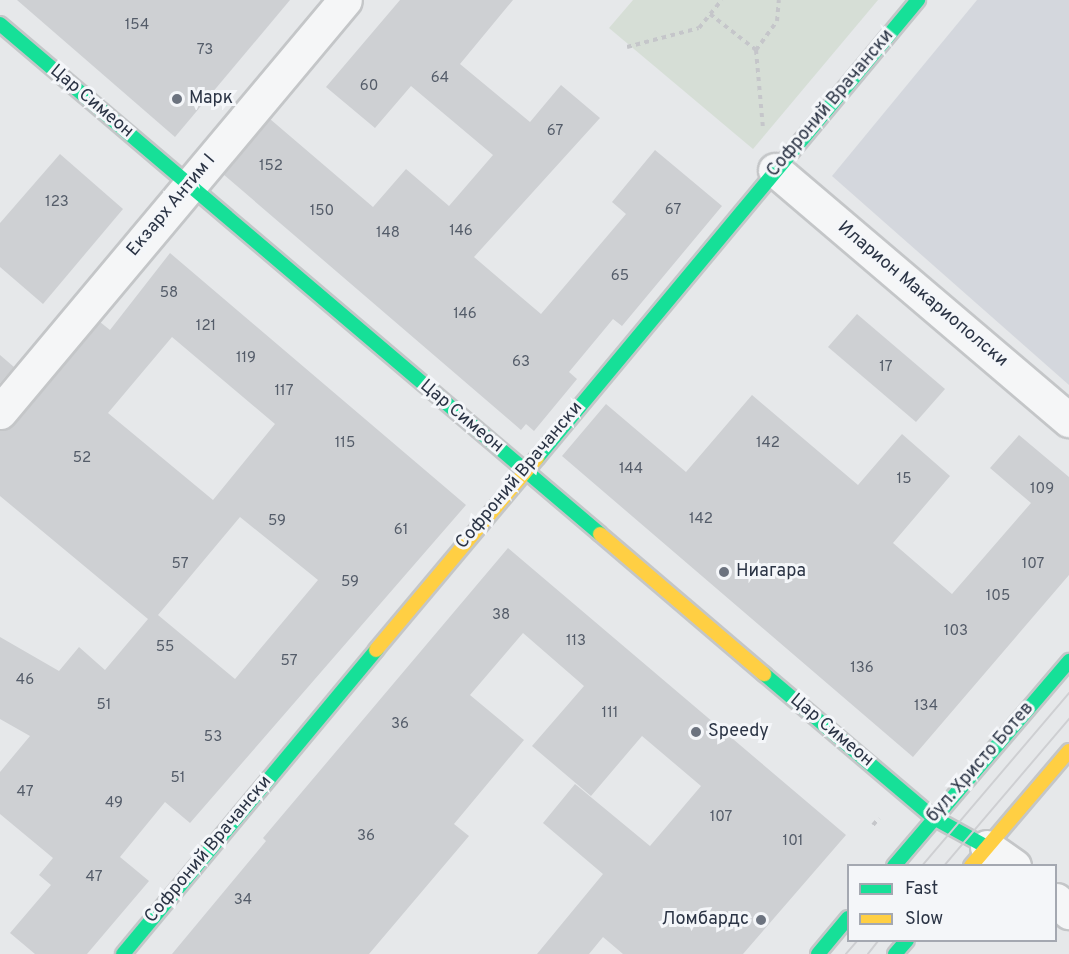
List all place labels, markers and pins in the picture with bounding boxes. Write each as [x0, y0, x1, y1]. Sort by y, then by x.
place label: Марк [189, 88, 233, 110]
marker: Марк [170, 92, 184, 106]
place label: Ниагара [736, 561, 806, 583]
marker: Ниагара [717, 565, 731, 579]
place label: Speedy [708, 721, 769, 743]
marker: Speedy [689, 725, 703, 739]
place label: Ломбардс [661, 909, 749, 931]
marker: Ломбардс [754, 913, 768, 927]

